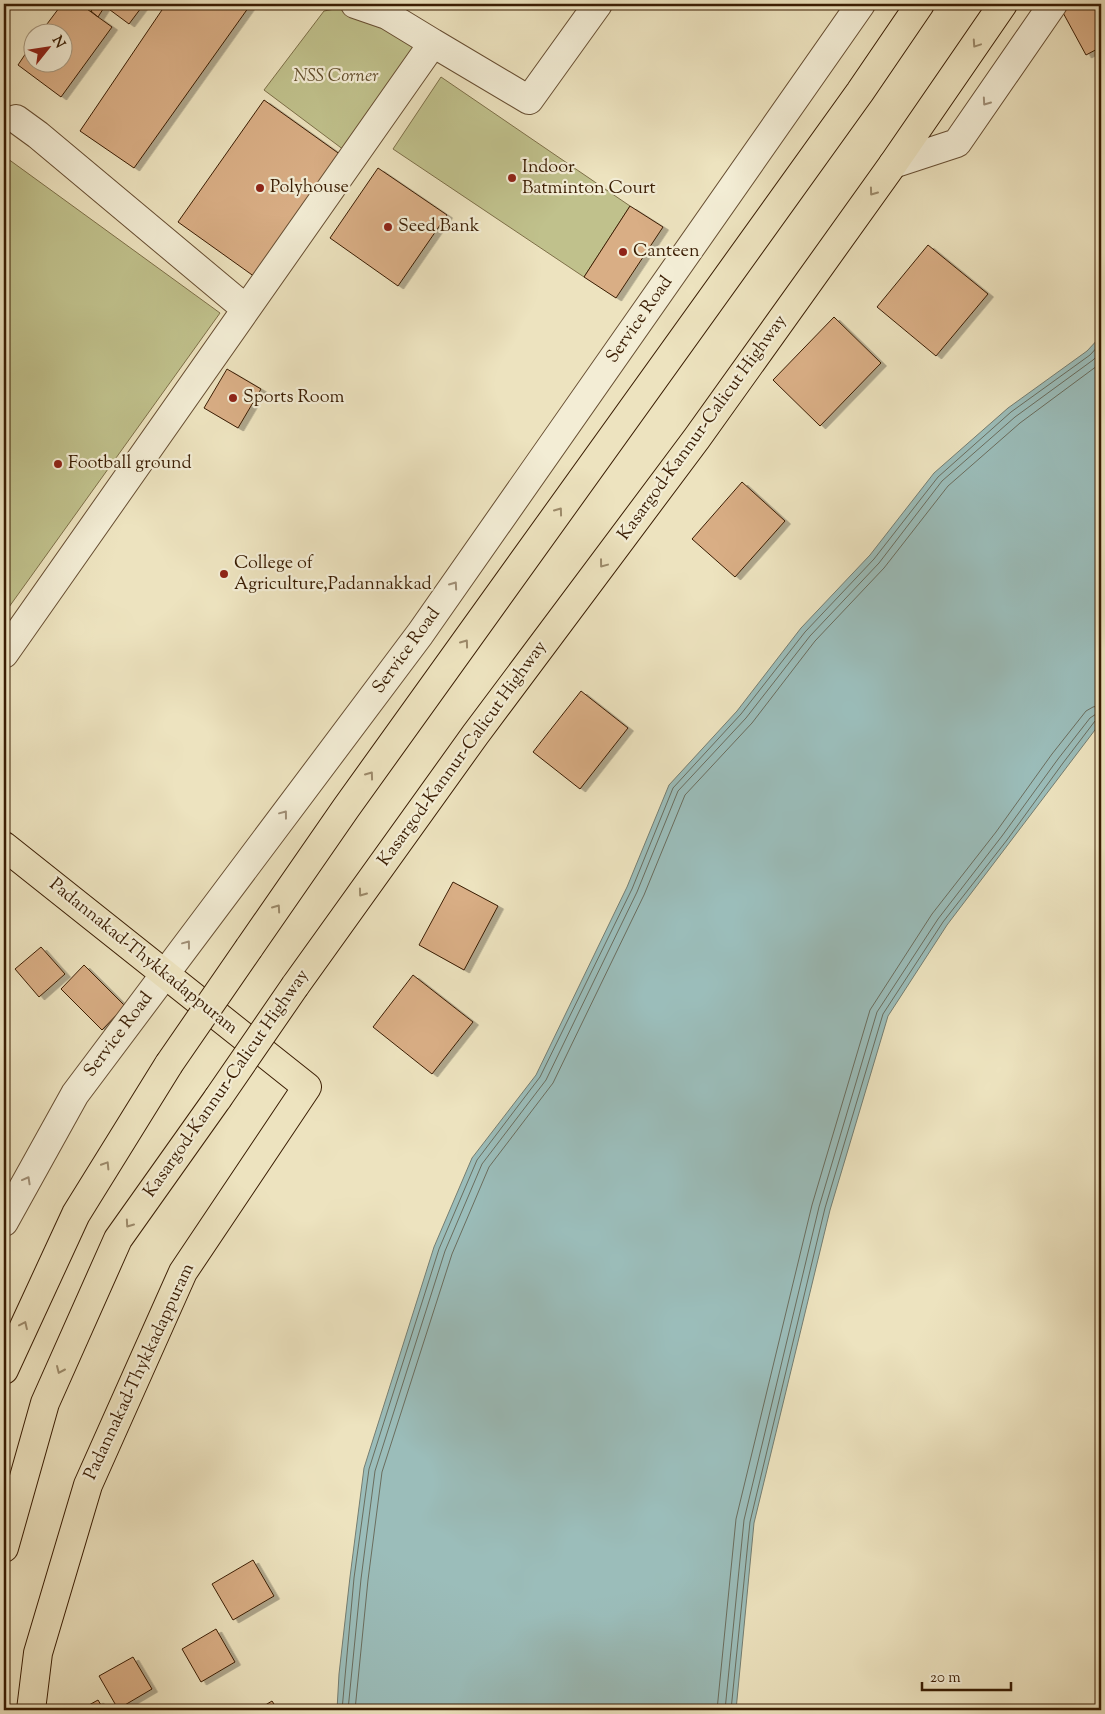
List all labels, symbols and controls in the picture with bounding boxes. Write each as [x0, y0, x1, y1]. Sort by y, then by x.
north arrow [22, 22, 72, 72]
text: N [46, 33, 69, 52]
one-way arrow [973, 38, 982, 48]
park label: NSS Corner [293, 64, 379, 90]
one-way arrow [983, 96, 992, 105]
place label: Indoor Batminton Court [522, 155, 656, 202]
marker: Indoor Batminton Court [506, 172, 518, 184]
place label: Polyhouse [270, 175, 349, 201]
marker: Polyhouse [254, 182, 266, 194]
one-way arrow [870, 186, 879, 196]
place label: Seed Bank [398, 214, 480, 240]
marker: Seed Bank [382, 221, 394, 233]
place label: Canteen [633, 239, 700, 265]
marker: Canteen [617, 246, 629, 258]
street label: Service Road [600, 271, 680, 369]
street label: Kasargod-Kannur-Calicut Highway [612, 310, 794, 546]
place label: Sports Room [243, 385, 344, 411]
marker: Sports Room [227, 392, 239, 404]
place label: Football ground [68, 451, 192, 477]
marker: Football ground [52, 458, 64, 470]
one-way arrow [553, 507, 562, 517]
place label: College of Agriculture,Padannakkad [234, 551, 432, 598]
one-way arrow [600, 558, 609, 568]
marker: College of Agriculture,Padannakkad [218, 568, 230, 580]
one-way arrow [448, 582, 457, 591]
street label: Service Road [367, 602, 447, 700]
street label: Kasargod-Kannur-Calicut Highway [372, 636, 554, 872]
one-way arrow [459, 640, 467, 649]
one-way arrow [364, 771, 373, 781]
one-way arrow [278, 810, 287, 820]
street label: Padannakad-Thykkadappuram [43, 873, 243, 1042]
one-way arrow [359, 887, 368, 896]
one-way arrow [271, 905, 280, 914]
one-way arrow [181, 941, 189, 950]
street label: Kasargod-Kannur-Calicut Highway [138, 964, 316, 1203]
street label: Service Road [78, 987, 160, 1083]
one-way arrow [99, 1162, 109, 1171]
one-way arrow [21, 1176, 31, 1185]
one-way arrow [126, 1218, 135, 1227]
street label: Padannakad-Thykkadappuram [78, 1259, 202, 1485]
one-way arrow [18, 1322, 28, 1331]
one-way arrow [55, 1365, 66, 1374]
scale bar [922, 1659, 1011, 1691]
text: 20 m [930, 1668, 961, 1689]

